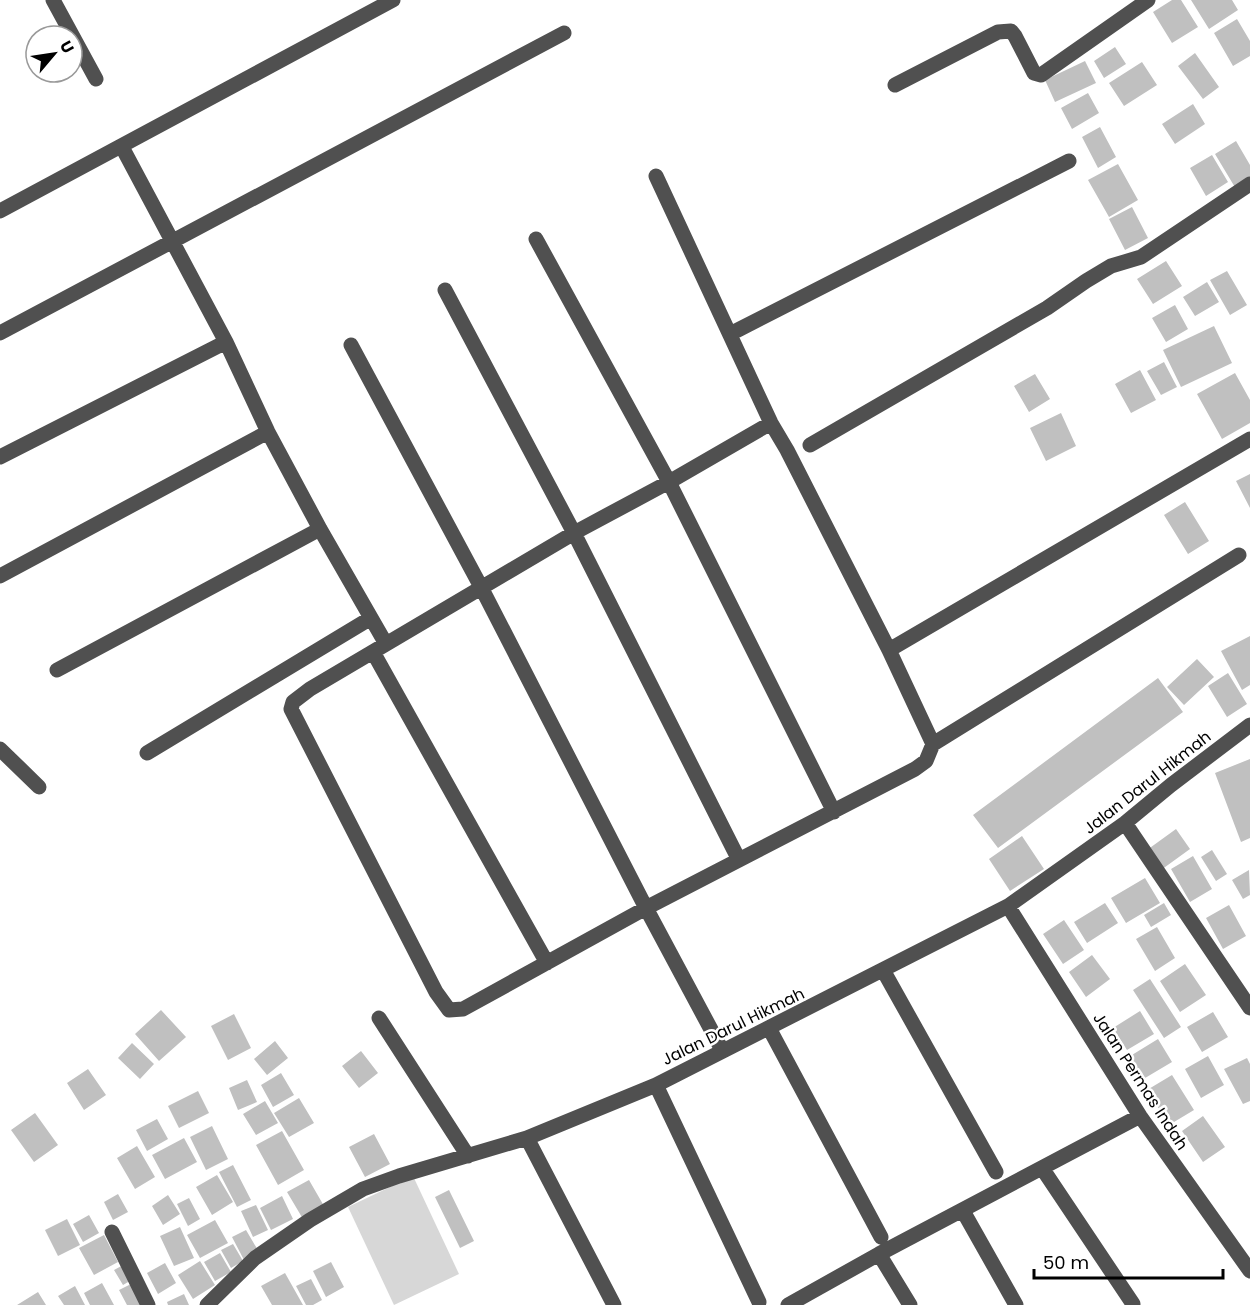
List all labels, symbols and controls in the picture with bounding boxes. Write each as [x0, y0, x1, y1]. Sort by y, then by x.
north arrow [24, 24, 84, 84]
text: U [54, 36, 79, 57]
street label: Jalan Darul Hikmah [1079, 725, 1216, 839]
street label: Jalan Darul Hikmah [658, 982, 808, 1071]
street label: Jalan Permas Indah [1087, 1008, 1194, 1154]
scale bar [1034, 1242, 1223, 1280]
text: 50 m [1043, 1250, 1089, 1275]

